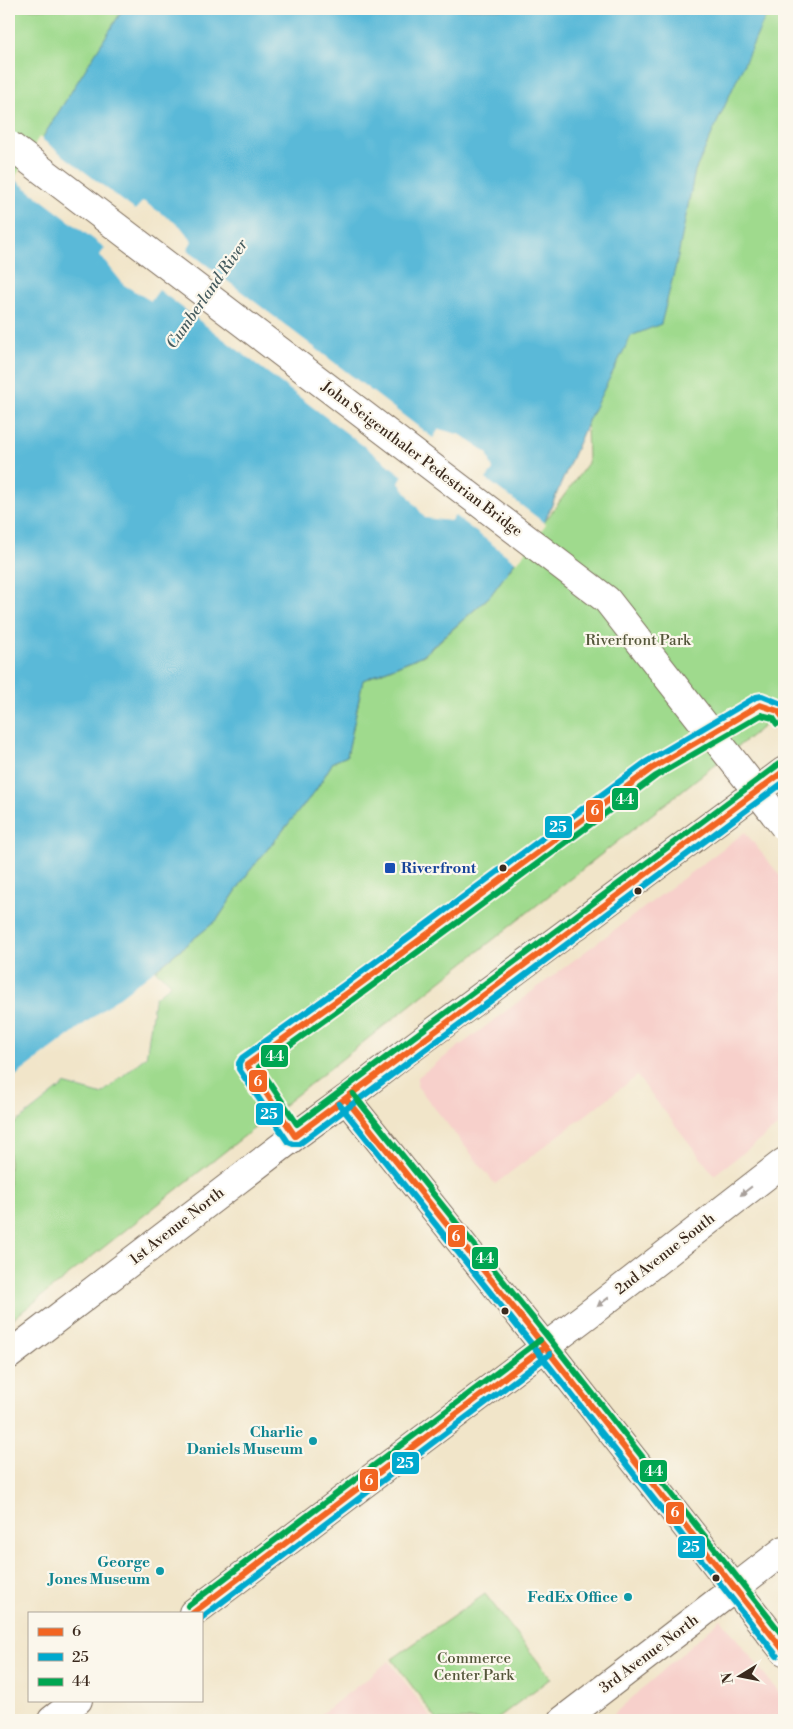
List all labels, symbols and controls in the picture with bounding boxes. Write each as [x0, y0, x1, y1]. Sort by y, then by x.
water label: Cumberland River [162, 234, 253, 353]
street label: John Seigenthaler Pedestrian Bridge [317, 377, 526, 541]
park label: Riverfront Park [585, 631, 692, 650]
line badge: 44 [611, 787, 639, 811]
text: 44 [616, 791, 634, 809]
line badge: 6 [585, 799, 604, 823]
text: 6 [591, 802, 600, 820]
line badge: 25 [544, 815, 573, 839]
text: 25 [549, 819, 567, 837]
place label: Riverfront [401, 859, 477, 878]
marker: Riverfront [383, 861, 397, 875]
unlabelled marker [498, 863, 508, 873]
unlabelled marker [633, 886, 643, 896]
line badge: 44 [260, 1044, 289, 1068]
text: 44 [266, 1048, 284, 1066]
line badge: 6 [248, 1069, 268, 1093]
text: 6 [254, 1073, 263, 1091]
line badge: 25 [255, 1102, 284, 1126]
text: 25 [260, 1106, 278, 1124]
street label: 1st Avenue North [126, 1183, 228, 1269]
one-way arrow [740, 1186, 753, 1197]
street label: 2nd Avenue South [611, 1209, 719, 1299]
line badge: 6 [447, 1224, 466, 1248]
text: 6 [452, 1228, 461, 1246]
line badge: 44 [471, 1246, 499, 1270]
text: 44 [476, 1250, 494, 1268]
one-way arrow [597, 1296, 610, 1307]
unlabelled marker [500, 1306, 510, 1316]
place label: Charlie Daniels Museum [187, 1423, 303, 1459]
marker: Charlie Daniels Museum [307, 1435, 319, 1447]
line badge: 25 [391, 1451, 420, 1475]
text: 25 [396, 1455, 414, 1473]
line badge: 44 [639, 1459, 668, 1483]
text: 44 [645, 1463, 663, 1481]
line badge: 6 [359, 1468, 379, 1492]
text: 6 [365, 1472, 374, 1490]
line badge: 6 [665, 1501, 685, 1525]
text: 6 [671, 1504, 680, 1522]
line badge: 25 [677, 1535, 706, 1559]
text: 25 [682, 1539, 700, 1557]
place label: George Jones Museum [47, 1553, 150, 1589]
marker: George Jones Museum [154, 1565, 166, 1577]
unlabelled marker [711, 1573, 721, 1583]
place label: FedEx Office [528, 1588, 618, 1607]
marker: FedEx Office [622, 1591, 634, 1603]
street label: 3rd Avenue North [596, 1610, 702, 1698]
legend [28, 1612, 202, 1702]
text: 6 [72, 1622, 81, 1641]
text: 25 [72, 1648, 89, 1667]
park label: Commerce Center Park [434, 1649, 515, 1685]
north arrow [716, 1652, 766, 1702]
text: N [718, 1671, 738, 1685]
text: 44 [72, 1672, 90, 1691]

